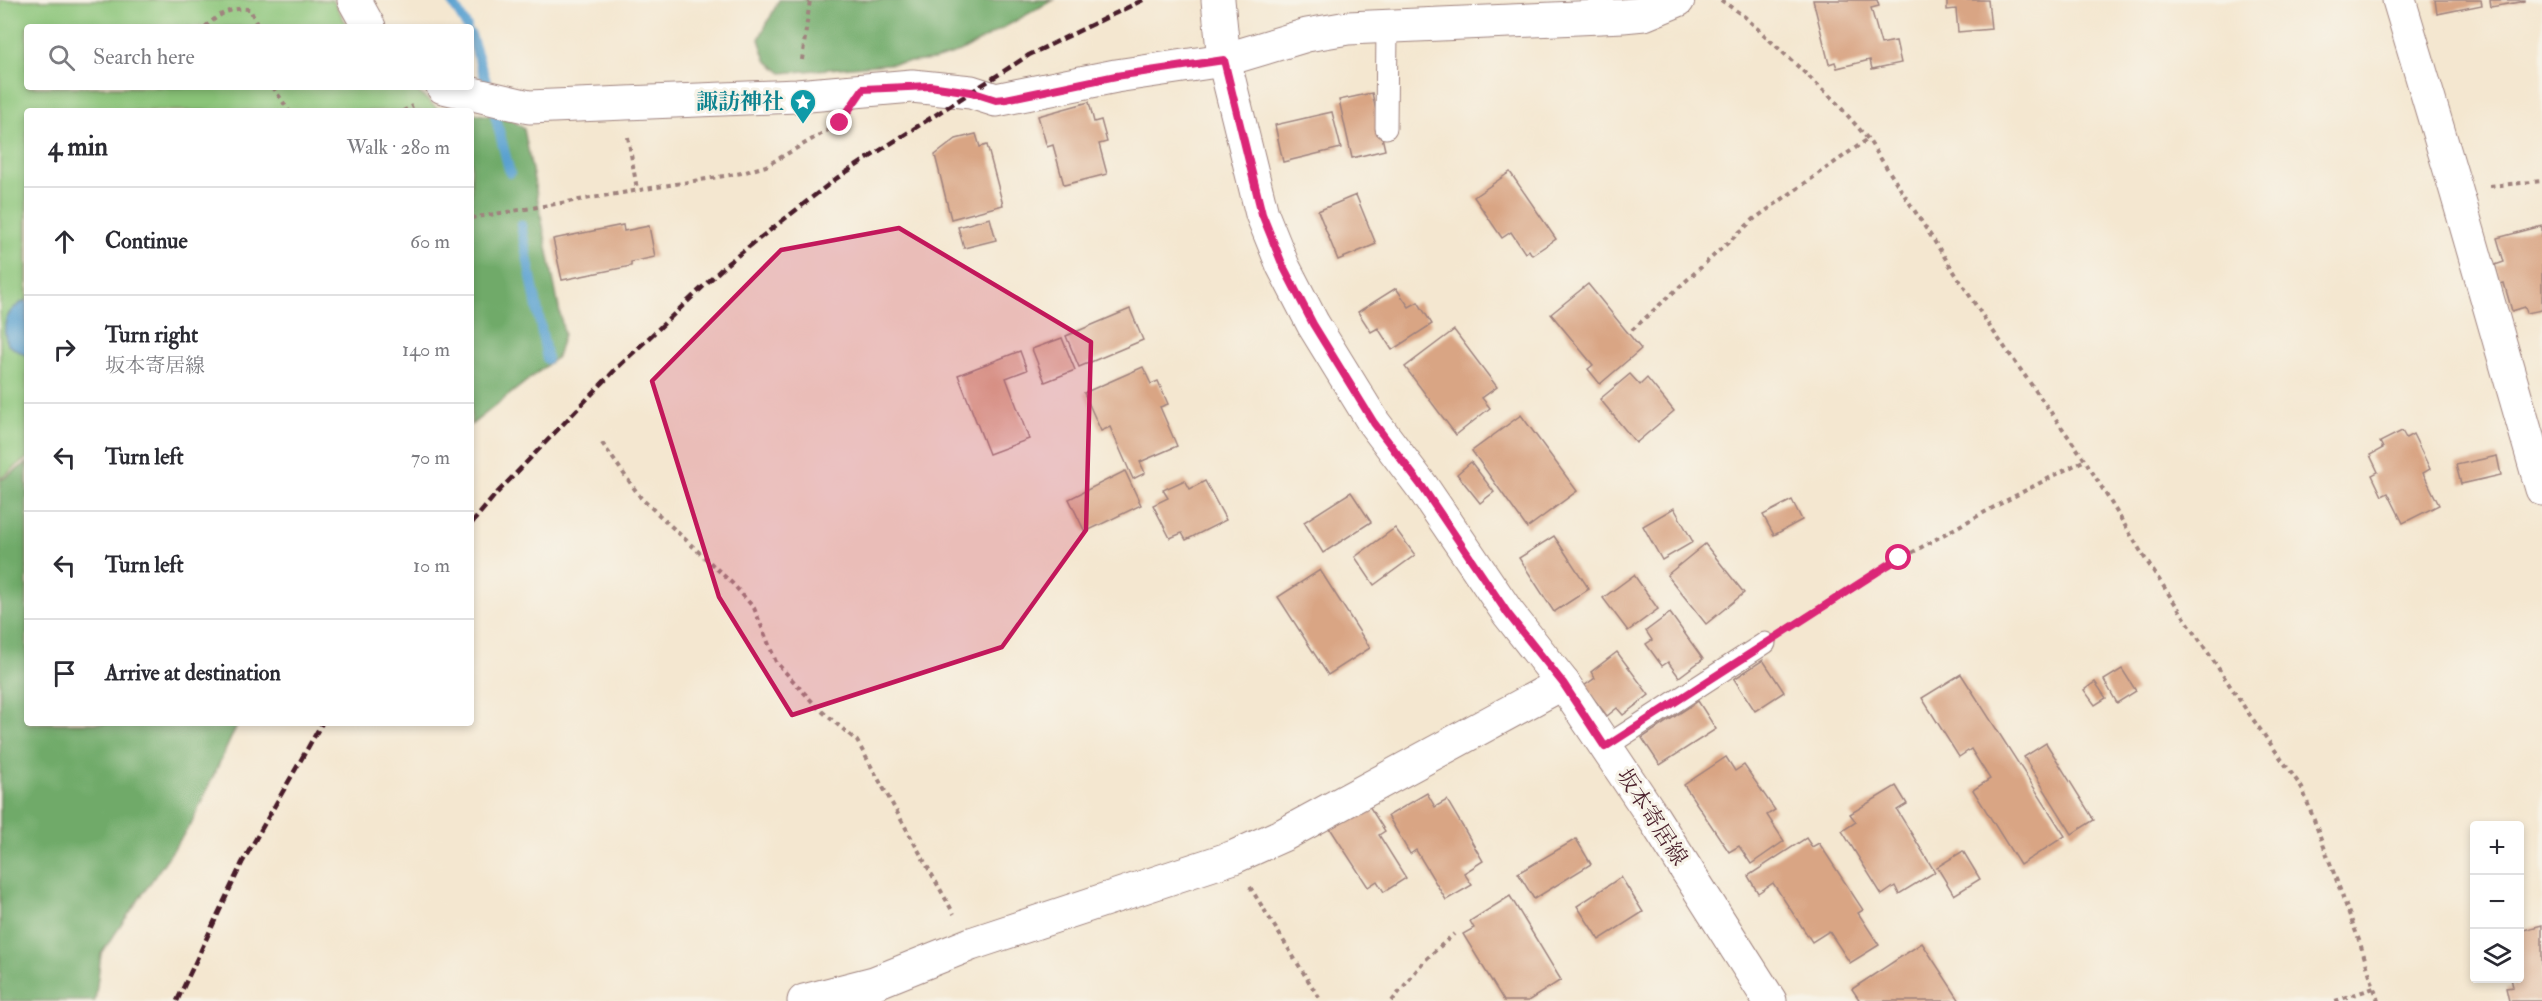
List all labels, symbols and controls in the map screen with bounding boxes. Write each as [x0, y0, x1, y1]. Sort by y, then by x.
search box [24, 24, 474, 90]
icon: search [45, 41, 78, 74]
text: Search here [93, 43, 195, 71]
place icon: 諏訪神社 [788, 87, 818, 125]
place label: 諏訪神社 [696, 88, 784, 116]
route end [826, 109, 852, 135]
text: 4 min [48, 131, 108, 163]
text: Walk · 280 m [347, 135, 450, 160]
icon: ahead [48, 225, 81, 258]
text: Continue [105, 227, 188, 255]
text: 60 m [410, 229, 450, 254]
text: Turn right [105, 321, 198, 349]
icon: right [48, 333, 81, 366]
text: 140 m [402, 337, 450, 362]
text: 坂本寄居線 [105, 353, 205, 378]
icon: left [48, 441, 81, 474]
text: Turn left [105, 443, 184, 471]
text: 70 m [411, 445, 450, 470]
route start [1885, 544, 1911, 570]
icon: left [48, 549, 81, 582]
text: Turn left [105, 551, 184, 579]
text: 10 m [413, 553, 450, 578]
icon: arrive [48, 657, 81, 690]
text: Arrive at destination [105, 659, 281, 687]
street label: 坂本寄居線 [1610, 763, 1694, 871]
map controls [2470, 821, 2524, 983]
button: + [2470, 821, 2524, 875]
button: − [2470, 875, 2524, 929]
button: layers [2470, 929, 2524, 983]

